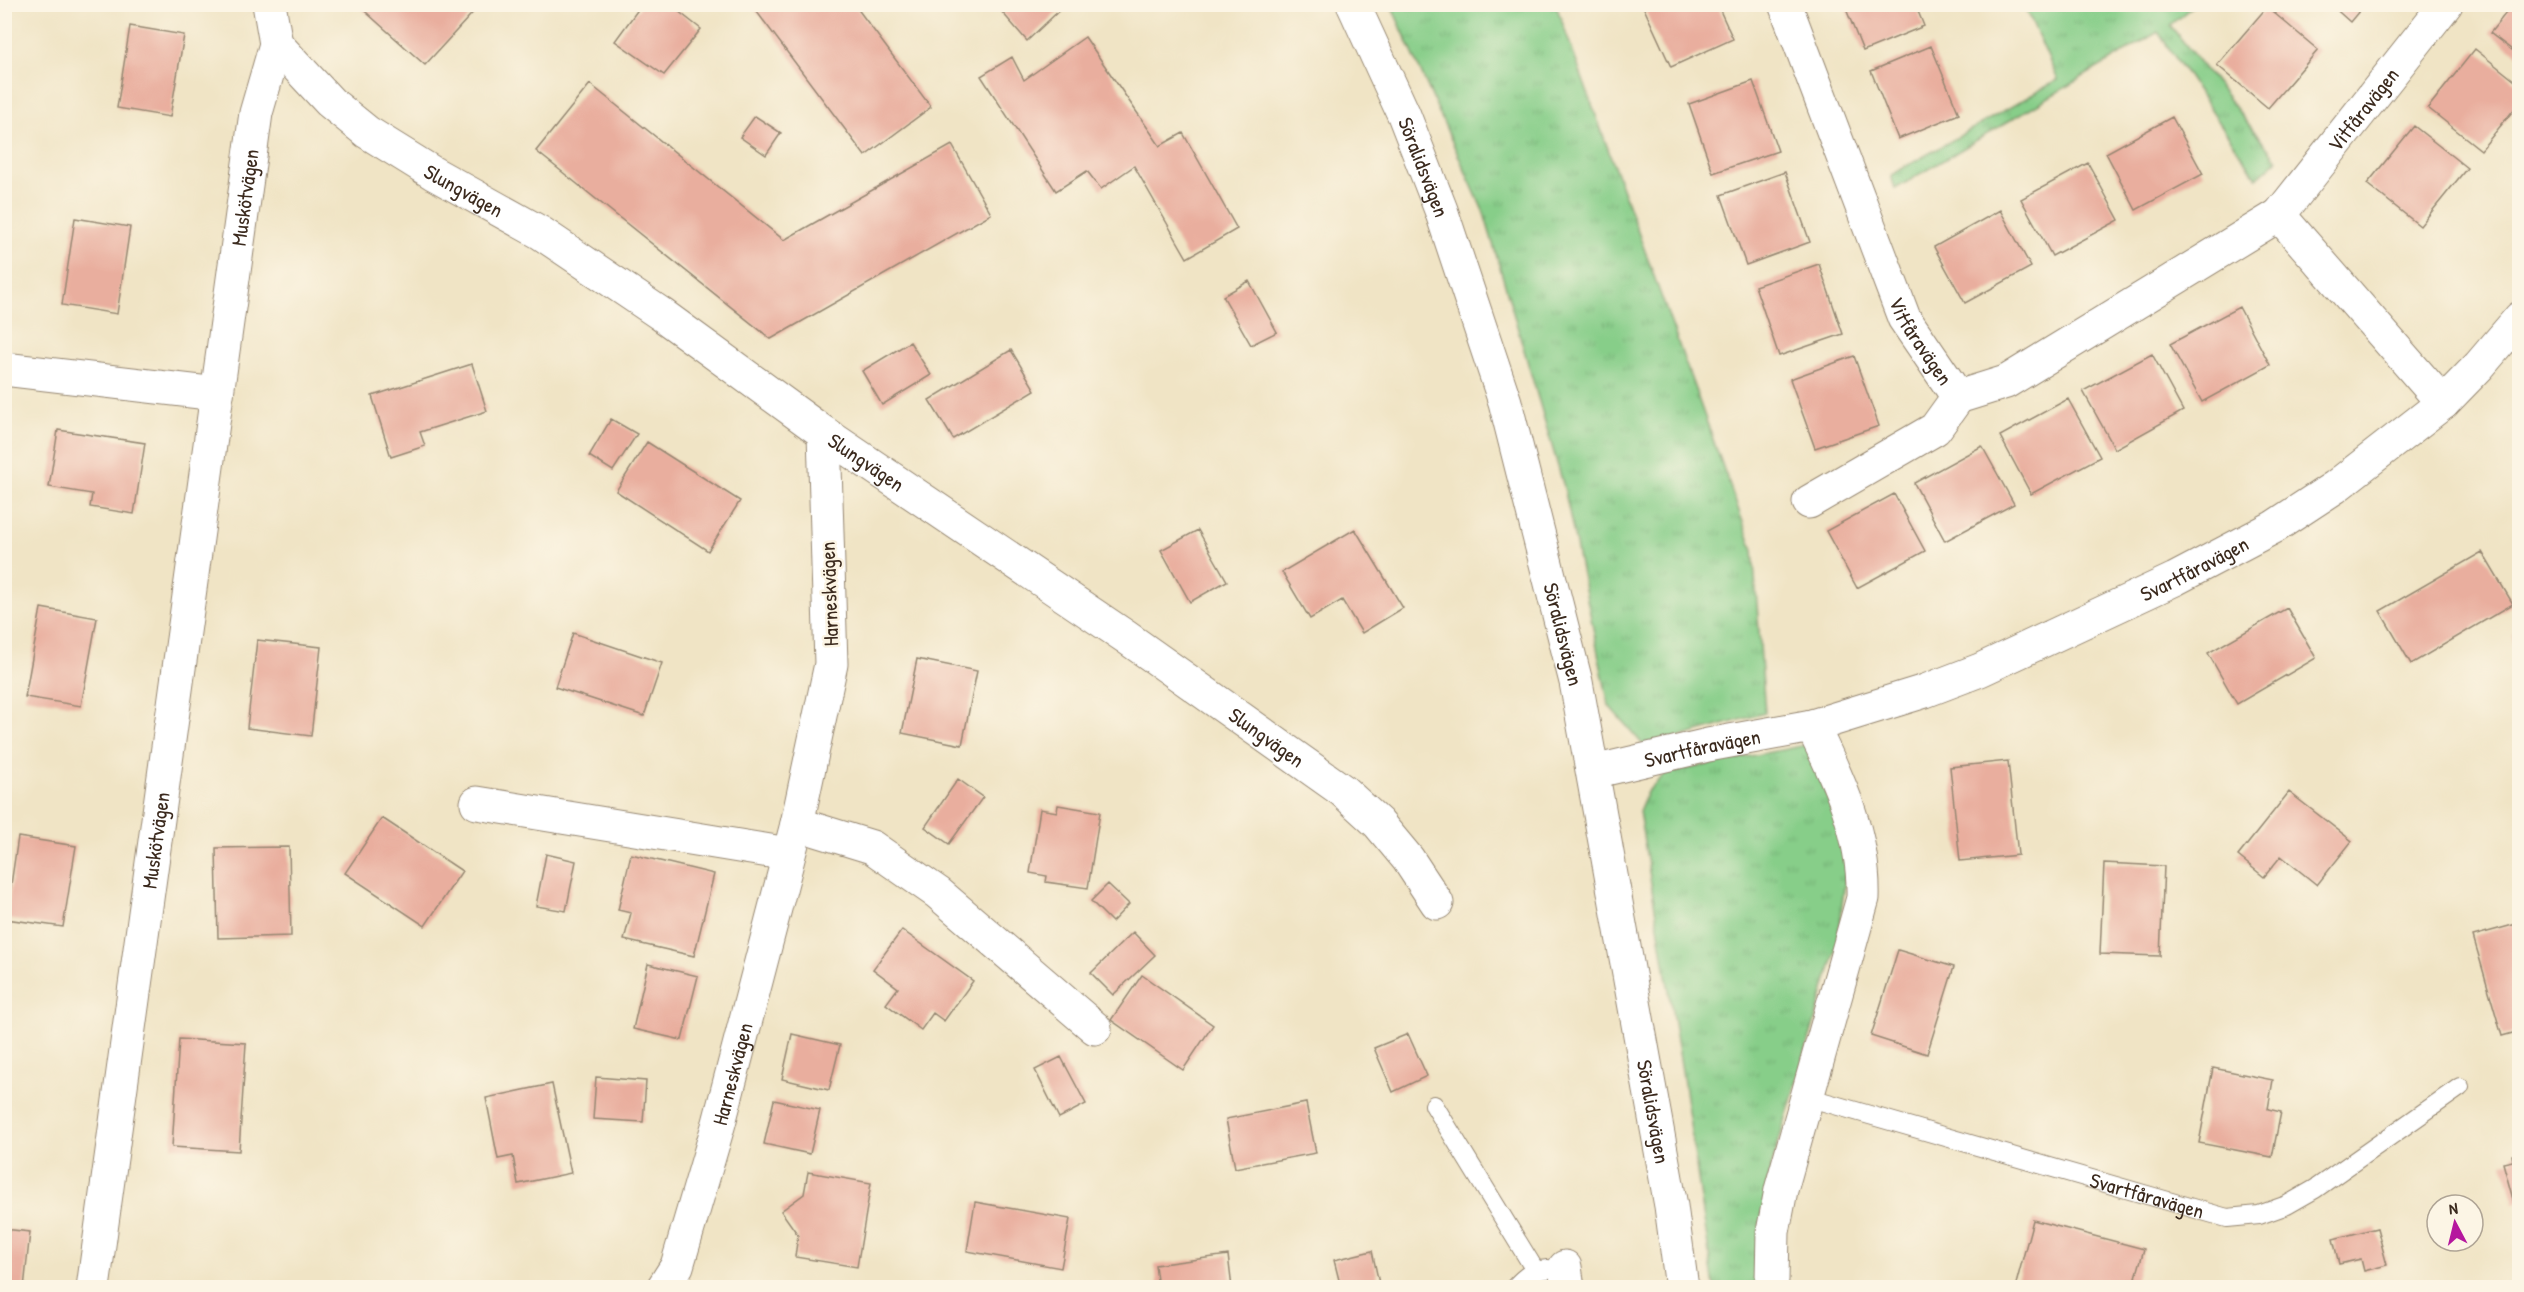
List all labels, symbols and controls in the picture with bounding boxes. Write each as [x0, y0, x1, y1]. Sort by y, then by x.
street label: Vitfåravägen [2320, 61, 2405, 157]
street label: Söralidsvägen [1392, 113, 1457, 221]
street label: Muskötvägen [223, 147, 265, 248]
street label: Slungvägen [419, 157, 509, 224]
street label: Vitfåravägen [1883, 293, 1960, 391]
street label: Slungvägen [823, 426, 910, 498]
street label: Svartfåravägen [2135, 529, 2253, 608]
street label: Harneskvägen [813, 541, 845, 647]
street label: Söralidsvägen [1537, 580, 1591, 689]
street label: Slungvägen [1223, 700, 1311, 774]
street label: Svartfåravägen [1641, 721, 1762, 774]
street label: Muskötvägen [134, 790, 176, 890]
street label: Harneskvägen [705, 1019, 759, 1128]
street label: Söralidsvägen [1630, 1057, 1678, 1166]
street label: Svartfåravägen [2087, 1165, 2208, 1225]
north arrow [2425, 1193, 2485, 1253]
text: N [2448, 1197, 2459, 1220]

